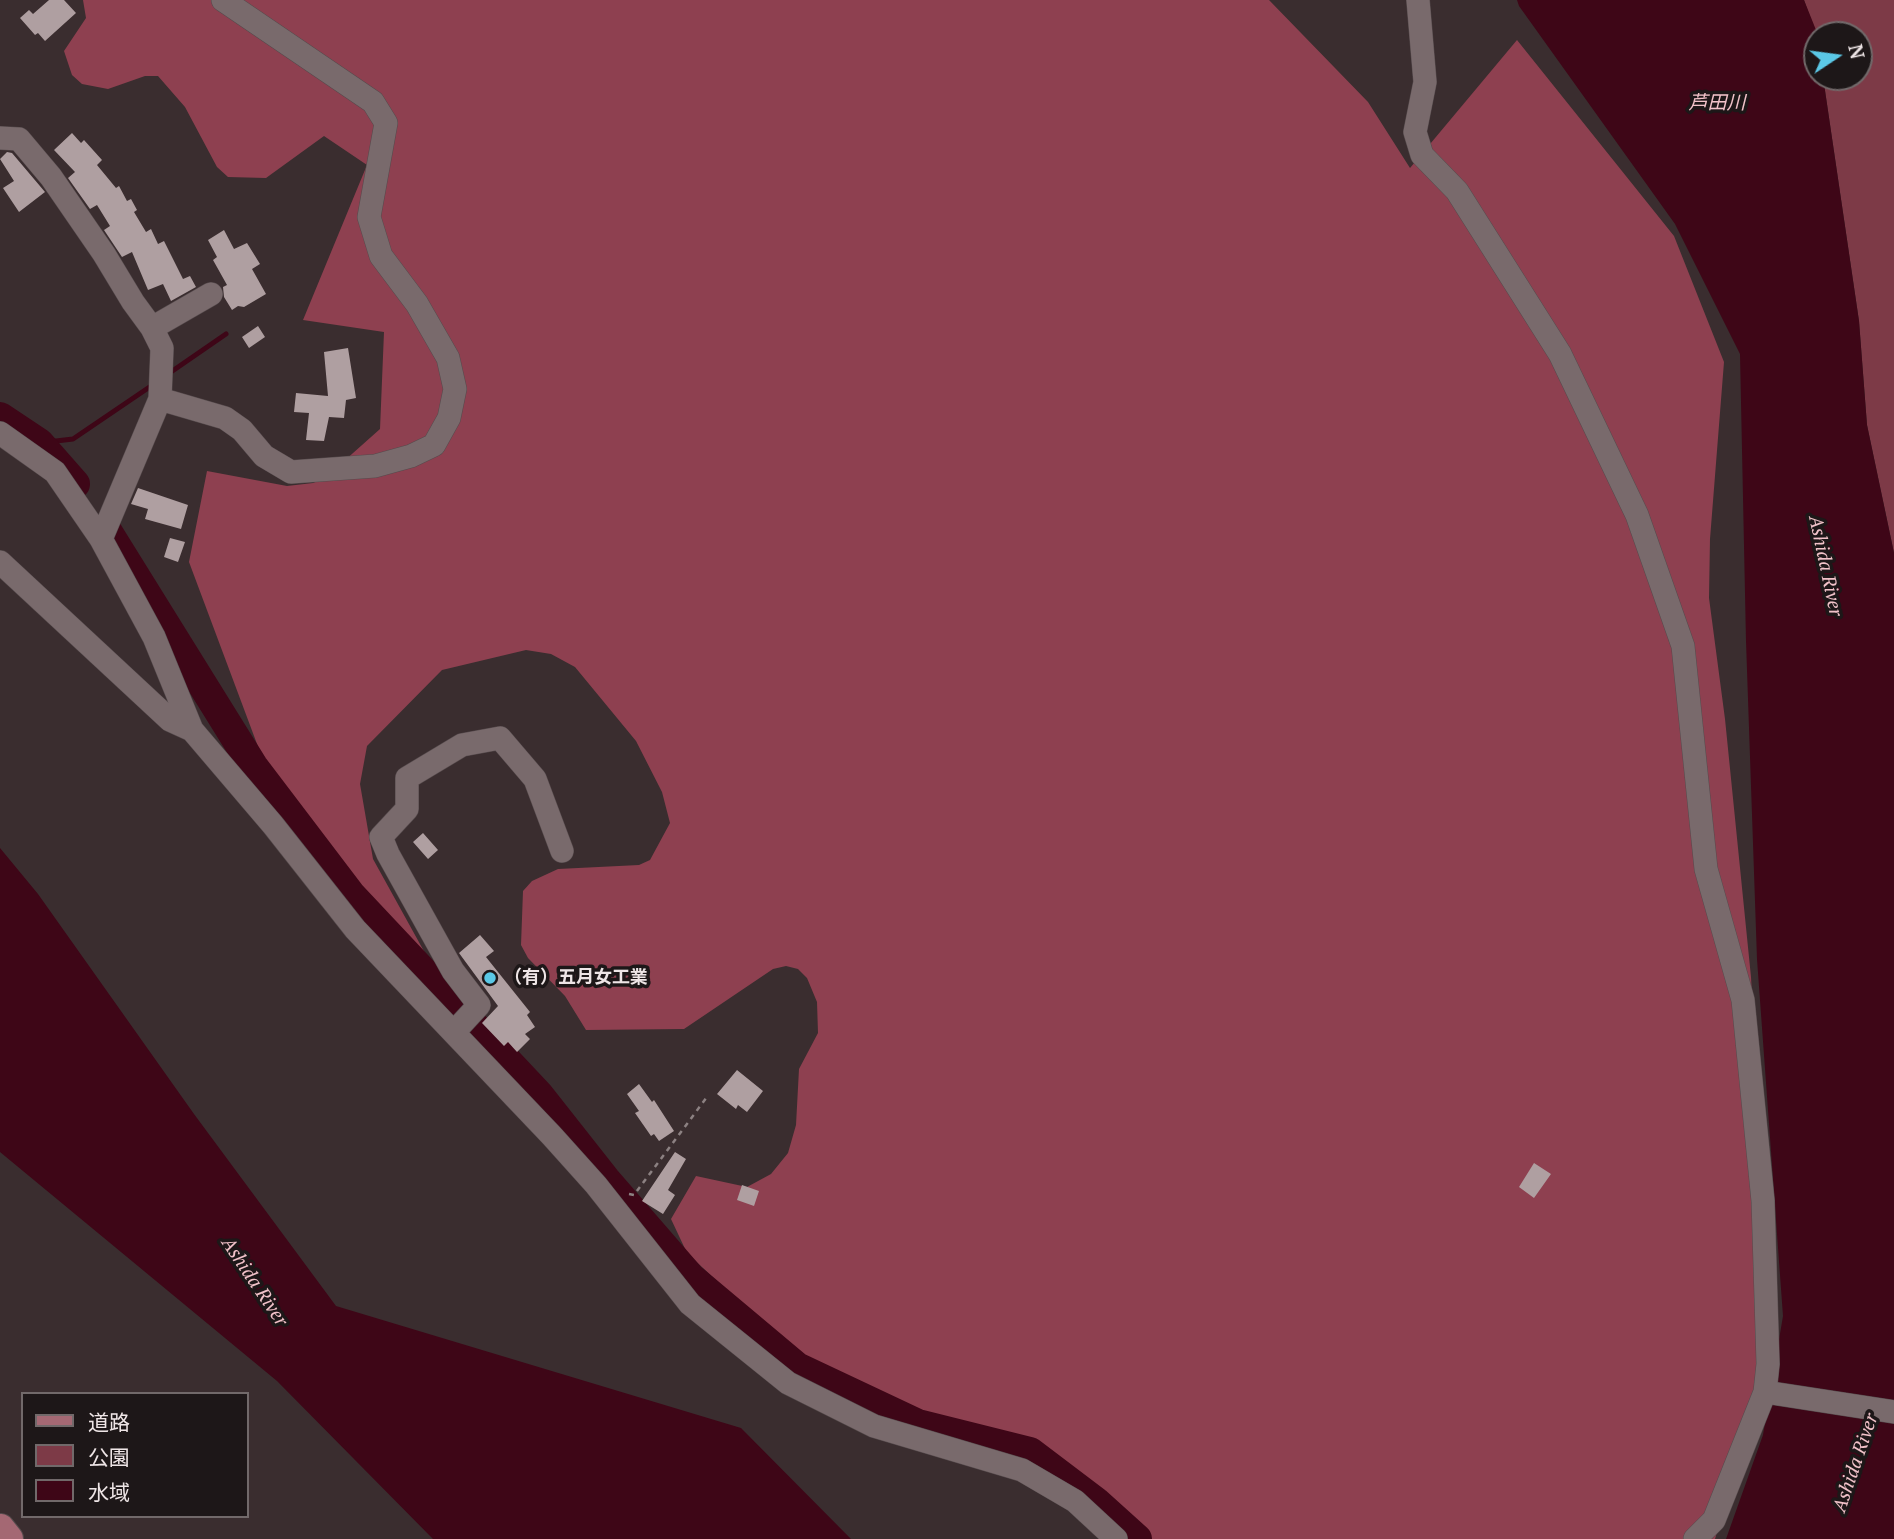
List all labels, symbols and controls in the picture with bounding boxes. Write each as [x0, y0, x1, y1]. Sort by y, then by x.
north arrow [1803, 21, 1873, 91]
text: N [1843, 42, 1871, 61]
water label: 芦田川 [1689, 93, 1745, 115]
water label: Ashida River [1803, 514, 1847, 618]
place label: （有）五月女工業 [504, 967, 648, 989]
marker: （有）五月女工業 [482, 970, 498, 986]
water label: Ashida River [216, 1233, 292, 1331]
legend [21, 1392, 248, 1518]
text: 道路 [88, 1408, 130, 1436]
water label: Ashida River [1829, 1411, 1883, 1515]
text: 公園 [88, 1443, 130, 1471]
text: 水域 [88, 1478, 130, 1506]

